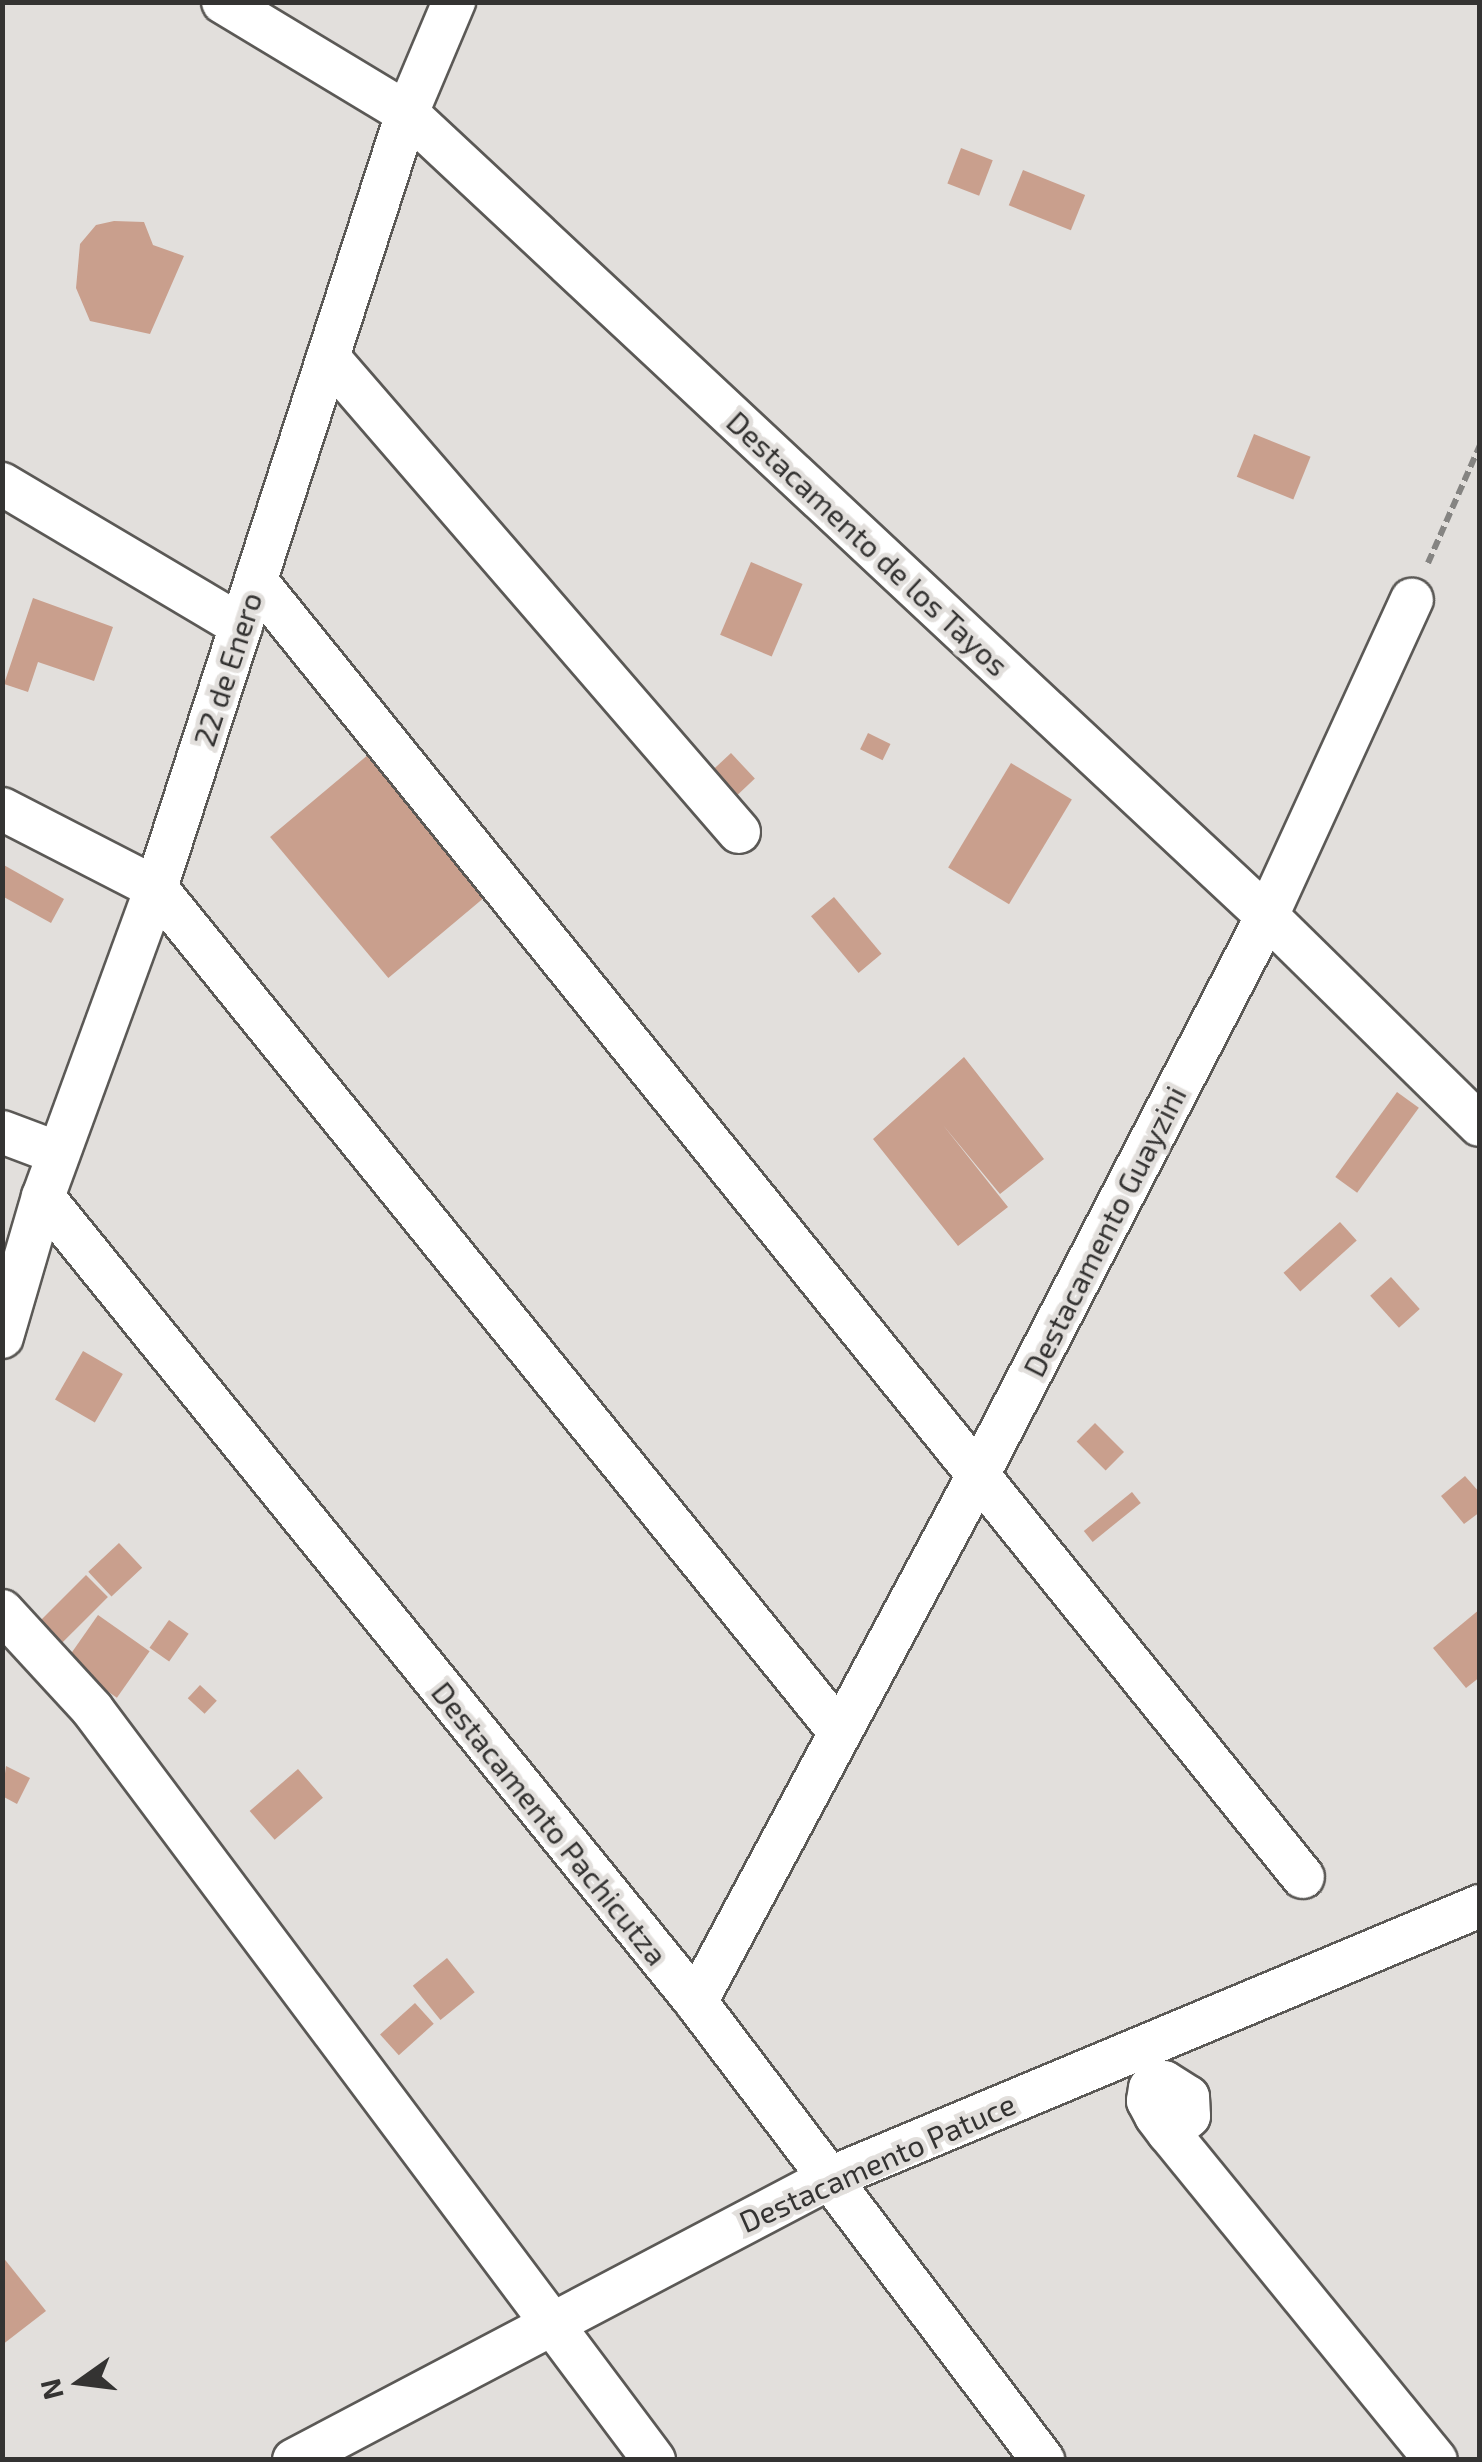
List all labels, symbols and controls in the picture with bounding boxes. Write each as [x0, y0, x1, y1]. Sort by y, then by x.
street label: Destacamento de los Tayos [720, 403, 1016, 683]
street label: 22 de Enero [185, 588, 269, 750]
street label: Destacamento Guayzini [1015, 1080, 1193, 1382]
street label: Destacamento Pachicutza [425, 1674, 675, 1972]
street label: Destacamento Patuce [733, 2085, 1021, 2239]
north arrow [30, 2332, 130, 2432]
text: N [32, 2375, 70, 2403]

